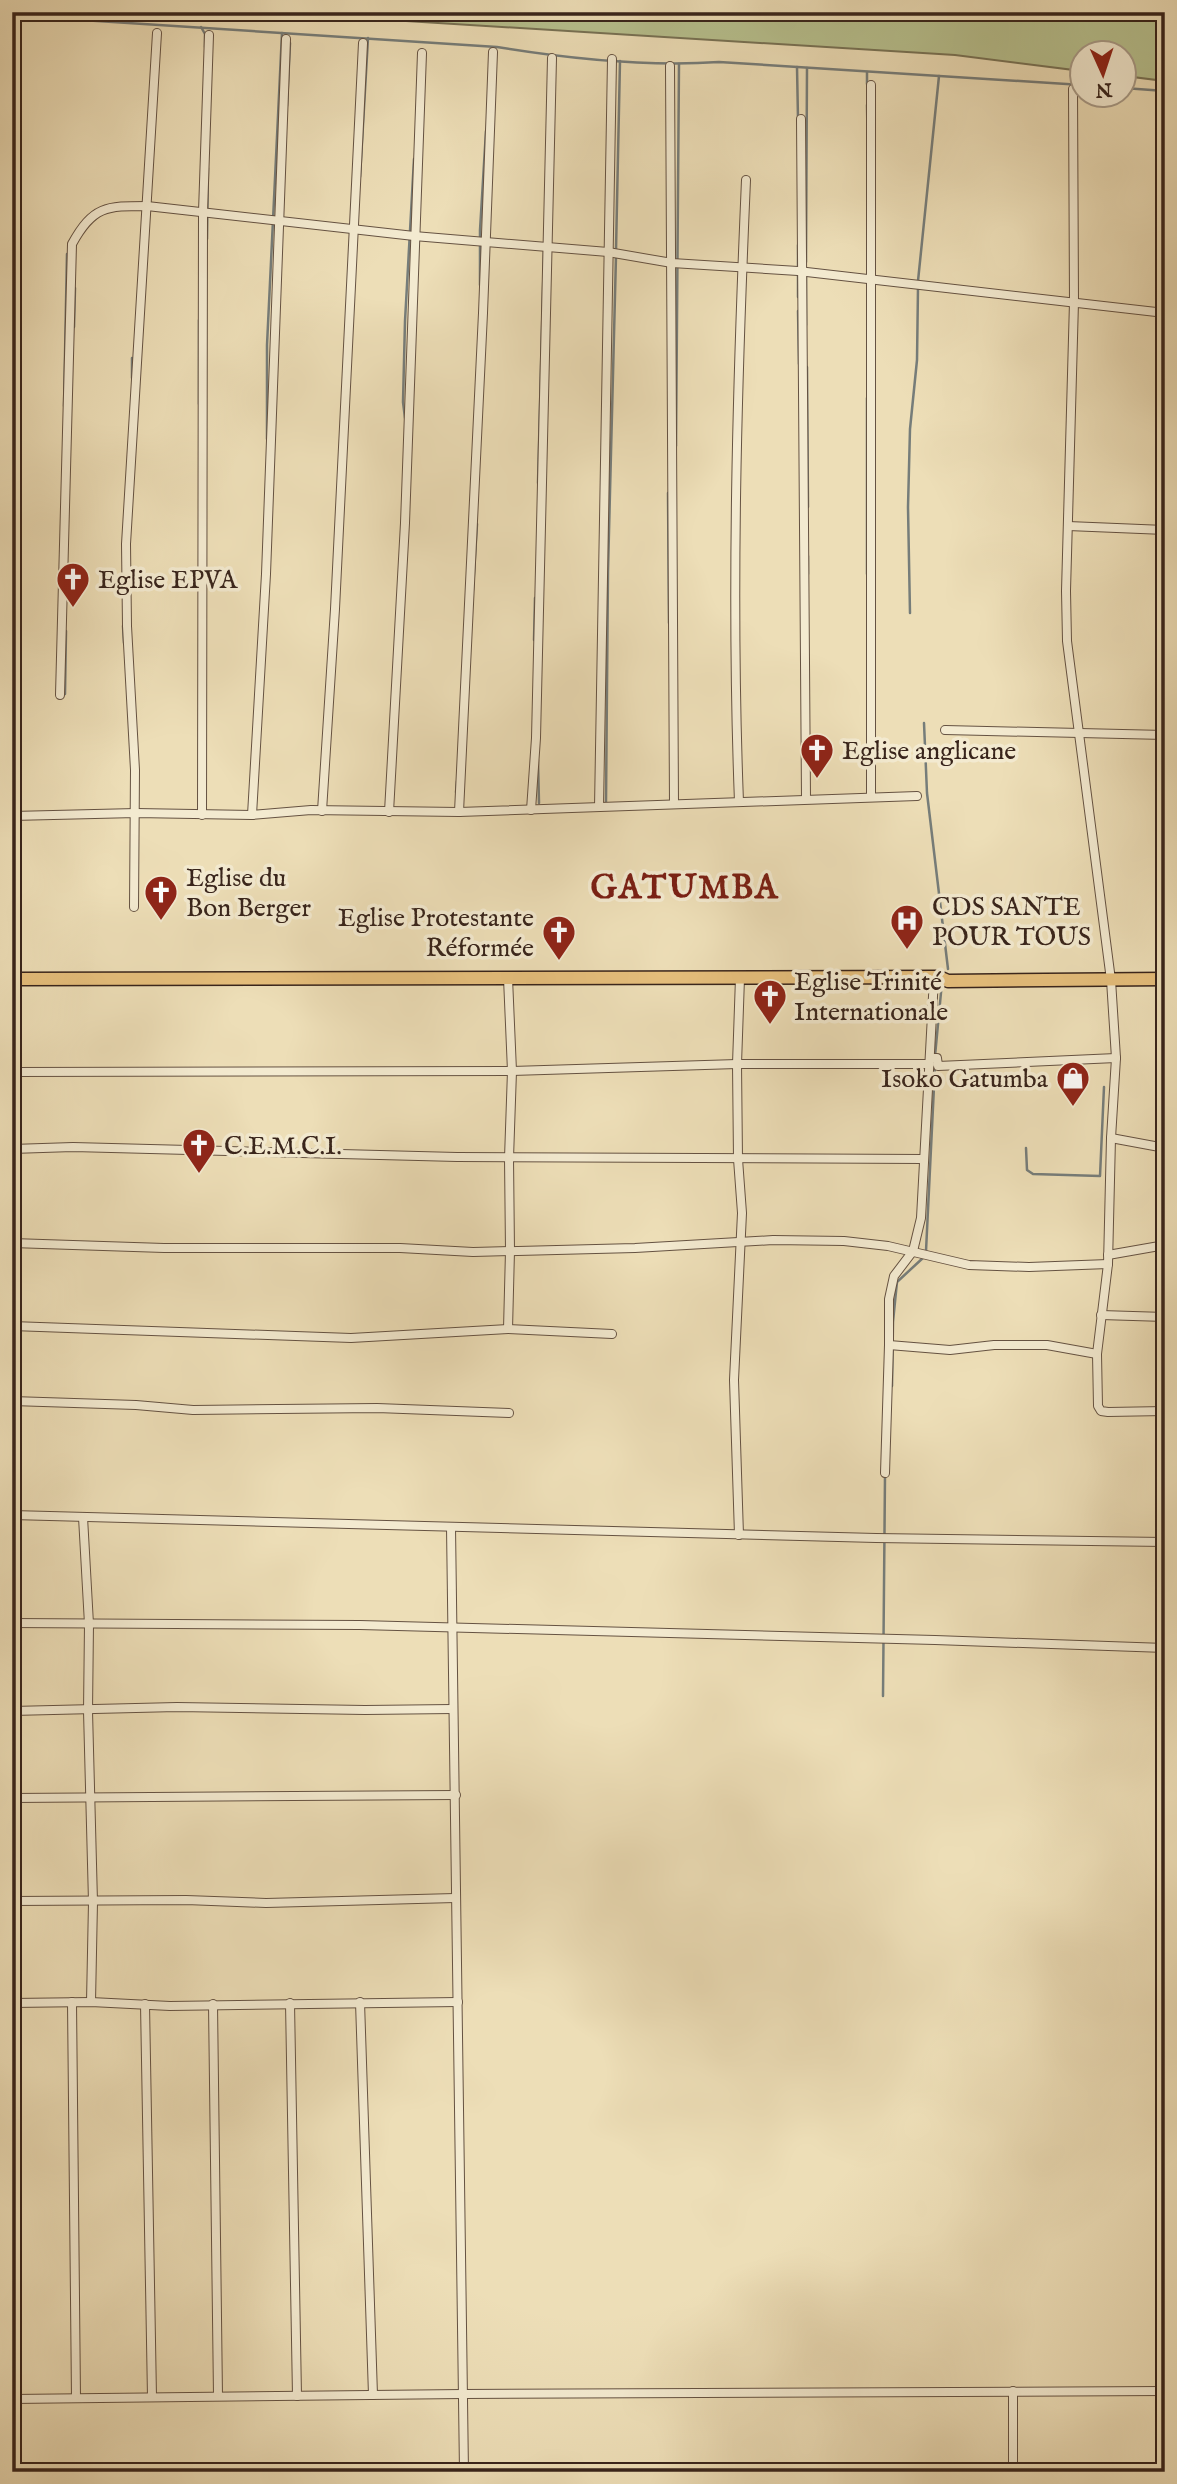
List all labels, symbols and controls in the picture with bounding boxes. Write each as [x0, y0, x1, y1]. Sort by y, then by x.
north arrow [1068, 38, 1138, 108]
text: N [1094, 77, 1114, 101]
church icon: Eglise EPVA [54, 560, 92, 609]
place label: Eglise EPVA [98, 564, 239, 597]
church icon: Eglise anglicane [798, 731, 836, 780]
place label: Eglise anglicane [842, 735, 1016, 768]
place label: Eglise du Bon Berger [186, 862, 311, 925]
district label: GATUMBA [591, 868, 779, 910]
church icon: Eglise du Bon Berger [142, 873, 180, 922]
place label: CDS SANTE POUR TOUS [932, 891, 1091, 954]
place label: Eglise Protestante Réformée [338, 902, 534, 965]
hospital icon: CDS SANTE POUR TOUS [888, 902, 926, 951]
church icon: Eglise Protestante Réformée [540, 913, 578, 962]
place label: Eglise Trinité Internationale [794, 966, 948, 1029]
church icon: Eglise Trinité Internationale [751, 977, 789, 1026]
shop icon: Isoko Gatumba [1054, 1059, 1092, 1108]
place label: Isoko Gatumba [881, 1063, 1049, 1096]
church icon: C.E.M.C.I. [180, 1126, 218, 1175]
place label: C.E.M.C.I. [224, 1130, 342, 1163]

